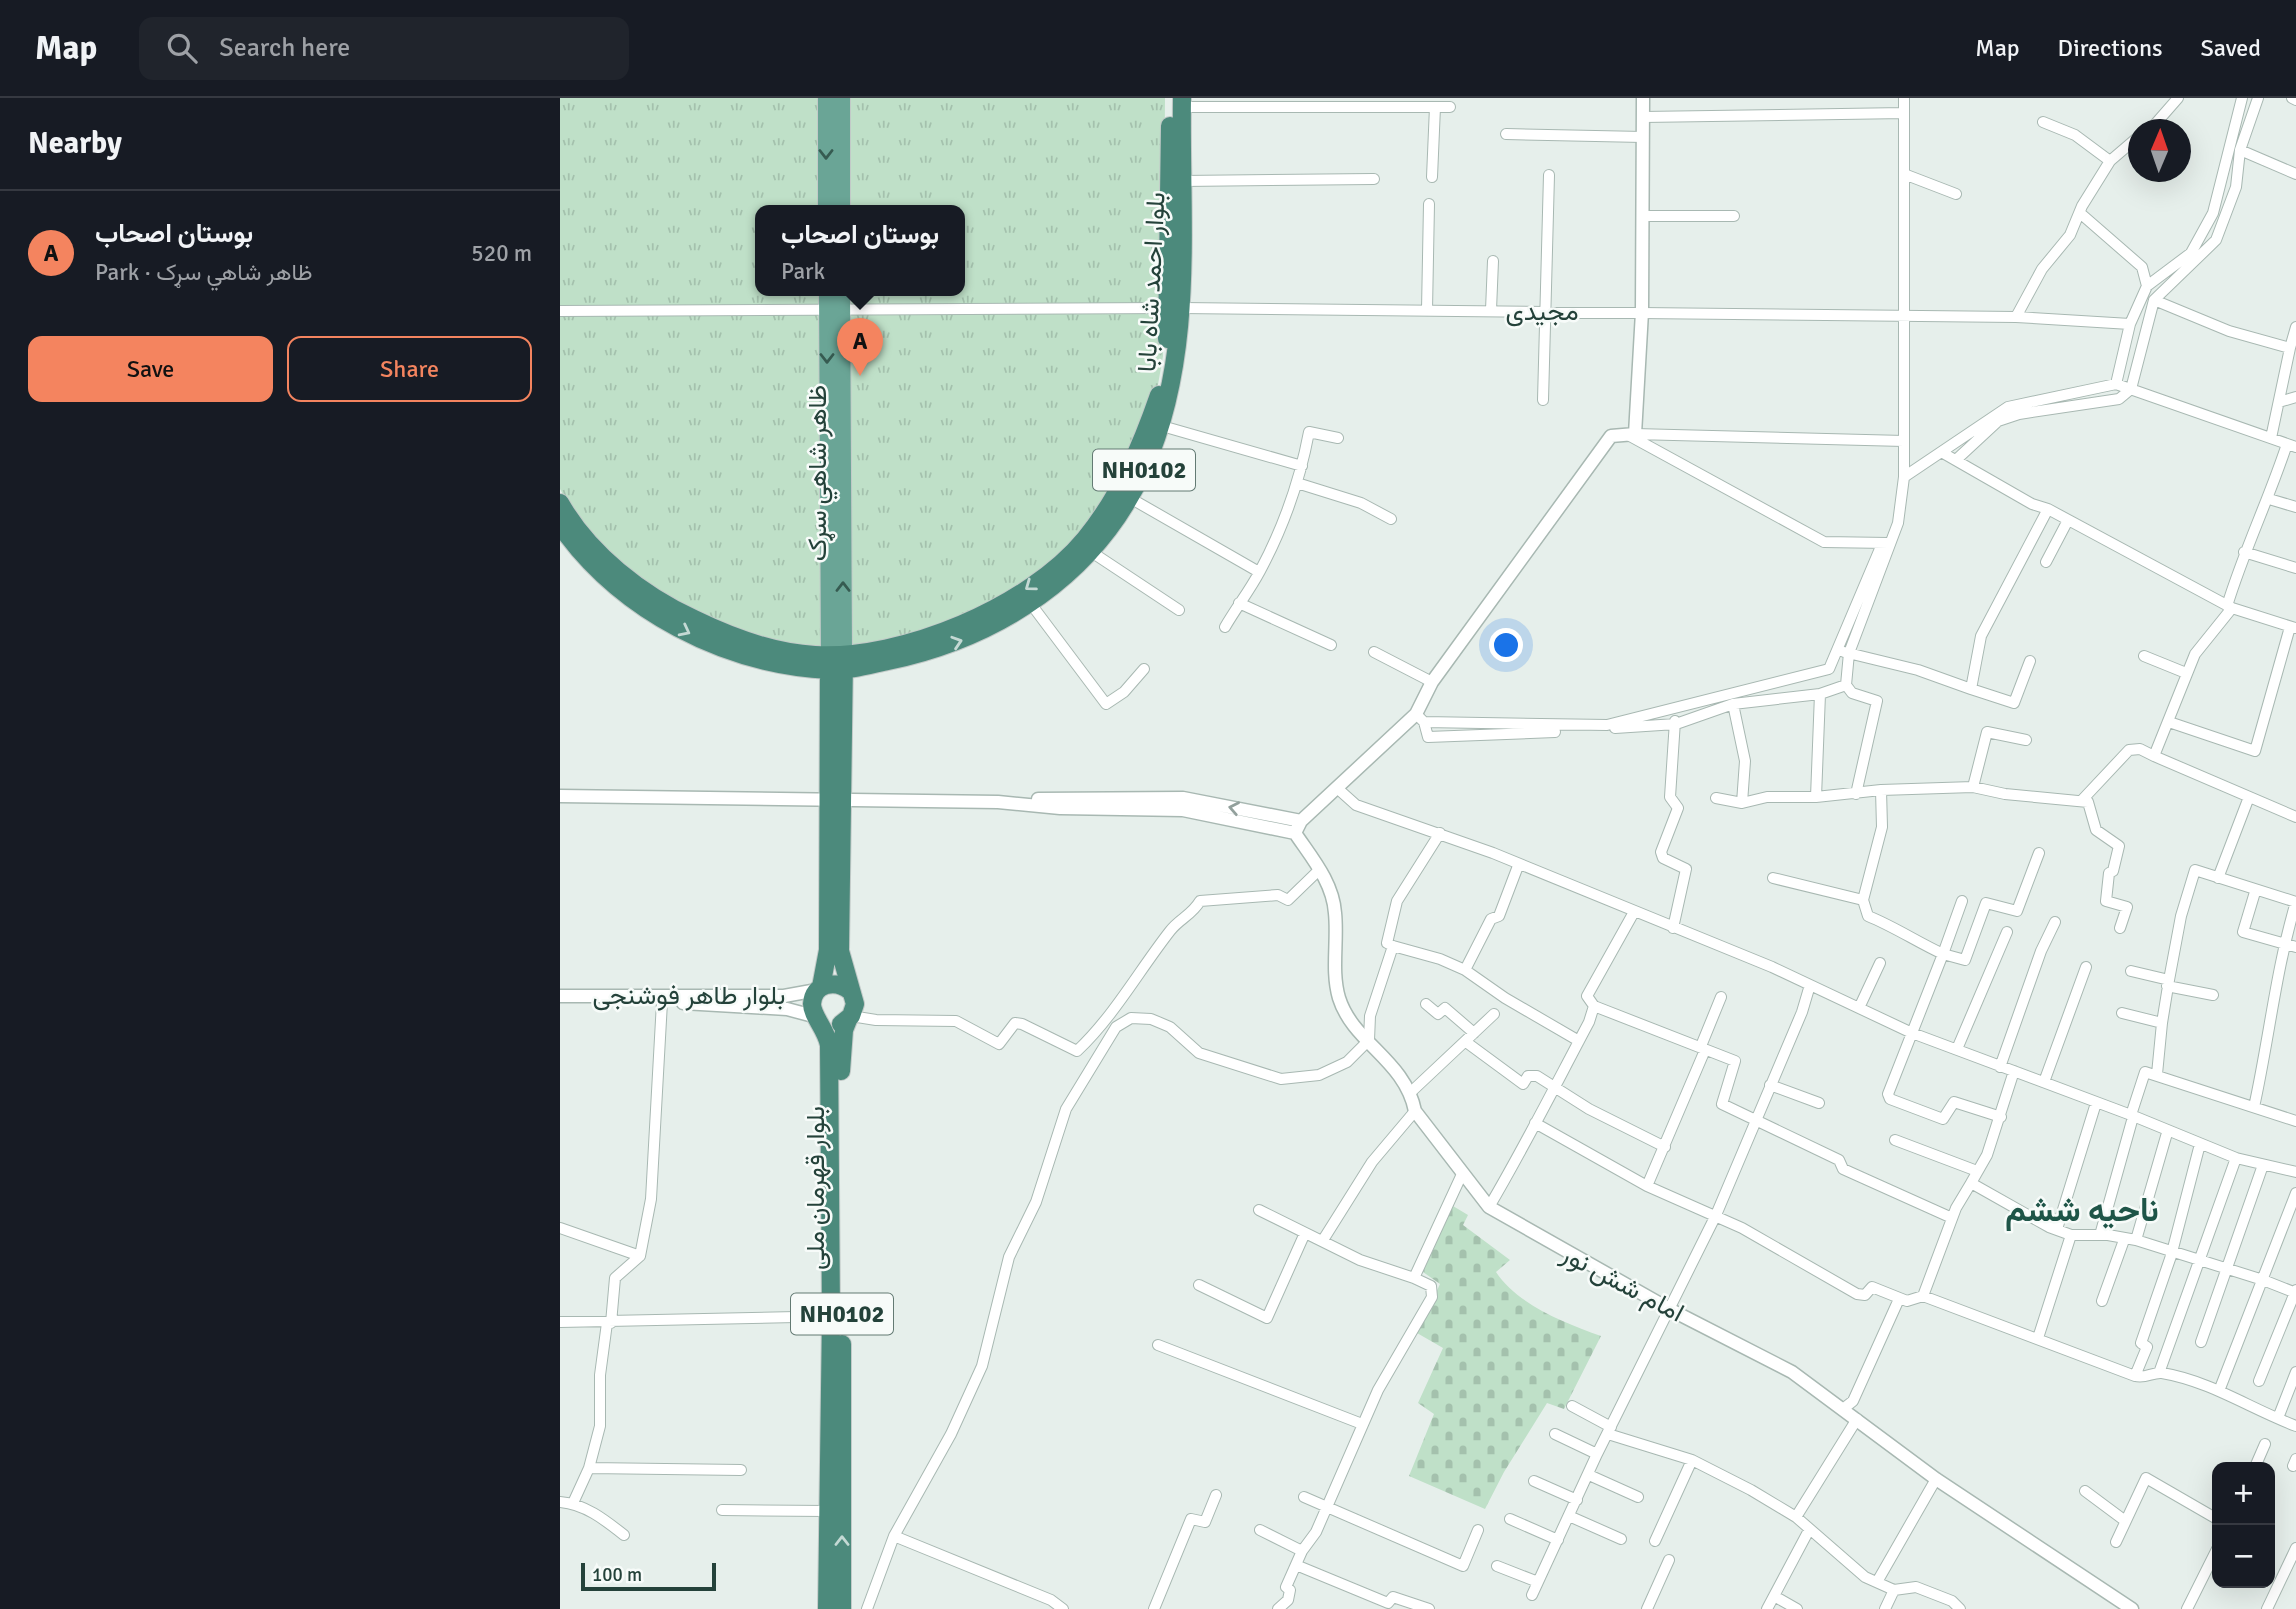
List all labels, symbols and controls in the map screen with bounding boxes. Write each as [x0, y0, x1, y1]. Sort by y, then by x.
search box [139, 17, 629, 80]
text: Map [35, 28, 97, 69]
icon: search [163, 29, 201, 67]
text: Search here [219, 32, 350, 64]
text: Map [1975, 33, 2020, 63]
text: Directions [2058, 33, 2163, 63]
text: Saved [2201, 33, 2261, 63]
north arrow [2128, 119, 2191, 182]
text: Nearby [28, 125, 122, 162]
one-way arrow [818, 149, 834, 160]
street label: بلوار احمد شاه بابا [1131, 191, 1173, 373]
popup [755, 205, 965, 296]
text: بوستان اصحاب [95, 218, 253, 250]
text: بوستان اصحاب [781, 219, 939, 251]
text: A [44, 239, 58, 268]
text: 520 m [471, 239, 532, 268]
text: Park [781, 257, 825, 286]
text: Park · ظاهر شاهي سړک [95, 258, 312, 287]
street label: مجیدی [1505, 296, 1579, 328]
pin: A [837, 318, 883, 376]
button: Save [28, 336, 273, 402]
button: Share [287, 336, 532, 402]
one-way arrow [819, 354, 835, 364]
street label: ظاهر شاهي سړک [802, 385, 838, 561]
road number: NH0102 [1093, 450, 1195, 491]
one-way arrow [1025, 578, 1038, 591]
one-way arrow [836, 581, 851, 592]
one-way arrow [678, 622, 691, 636]
your location [1489, 628, 1523, 662]
one-way arrow [950, 635, 962, 650]
one-way arrow [1228, 801, 1240, 816]
street label: بلوار طاهر فوشنجی [592, 980, 786, 1012]
street label: بلوار قهرمان ملی [800, 1106, 832, 1270]
district label: ناحیه ششم [2005, 1190, 2159, 1231]
street label: امام شش نور [1555, 1238, 1689, 1329]
road number: NH0102 [791, 1294, 893, 1334]
map controls [2212, 1462, 2275, 1588]
button: + [2212, 1462, 2275, 1525]
button: − [2212, 1525, 2275, 1588]
one-way arrow [834, 1535, 850, 1546]
scale bar [581, 1560, 716, 1592]
text: 100 m [592, 1563, 642, 1587]

